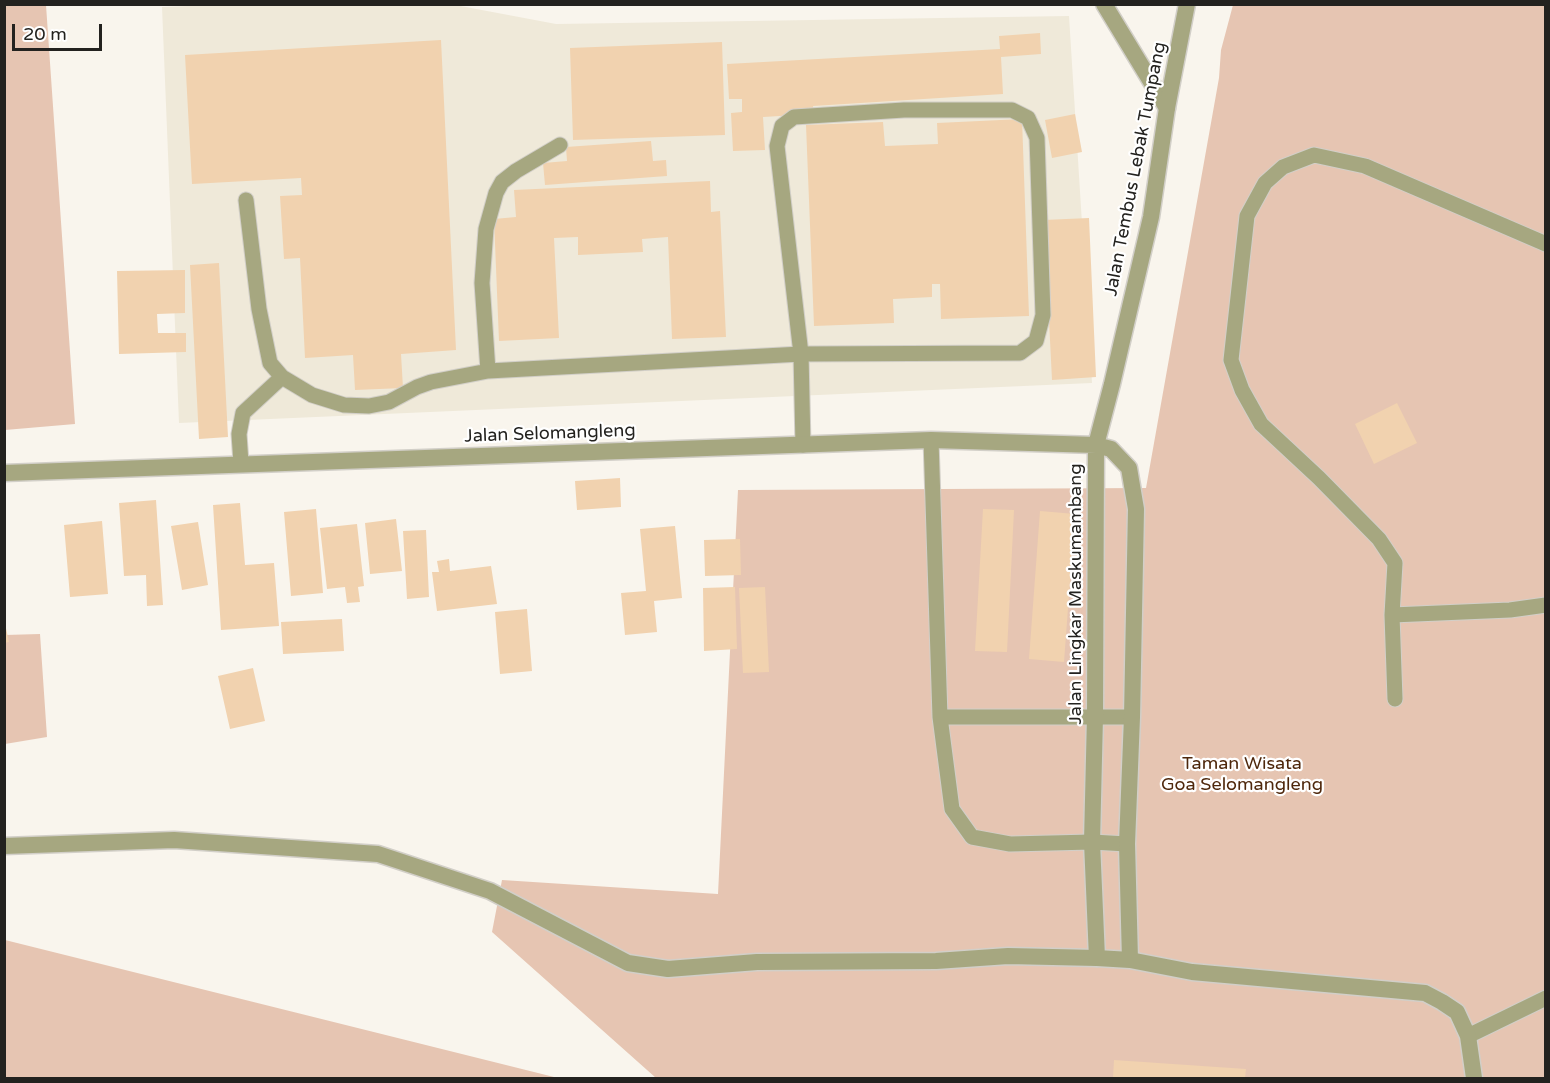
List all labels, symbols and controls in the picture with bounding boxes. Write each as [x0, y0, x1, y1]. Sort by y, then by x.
scale bar [15, 12, 105, 50]
text: 20 m [23, 23, 67, 45]
street label: Jalan Tembus Lebak Tumpang [1101, 40, 1171, 298]
street label: Jalan Selomangleng [464, 420, 636, 448]
street label: Jalan Lingkar Maskumambang [1065, 463, 1087, 725]
park label: Taman Wisata Goa Selomangleng [1161, 753, 1323, 795]

